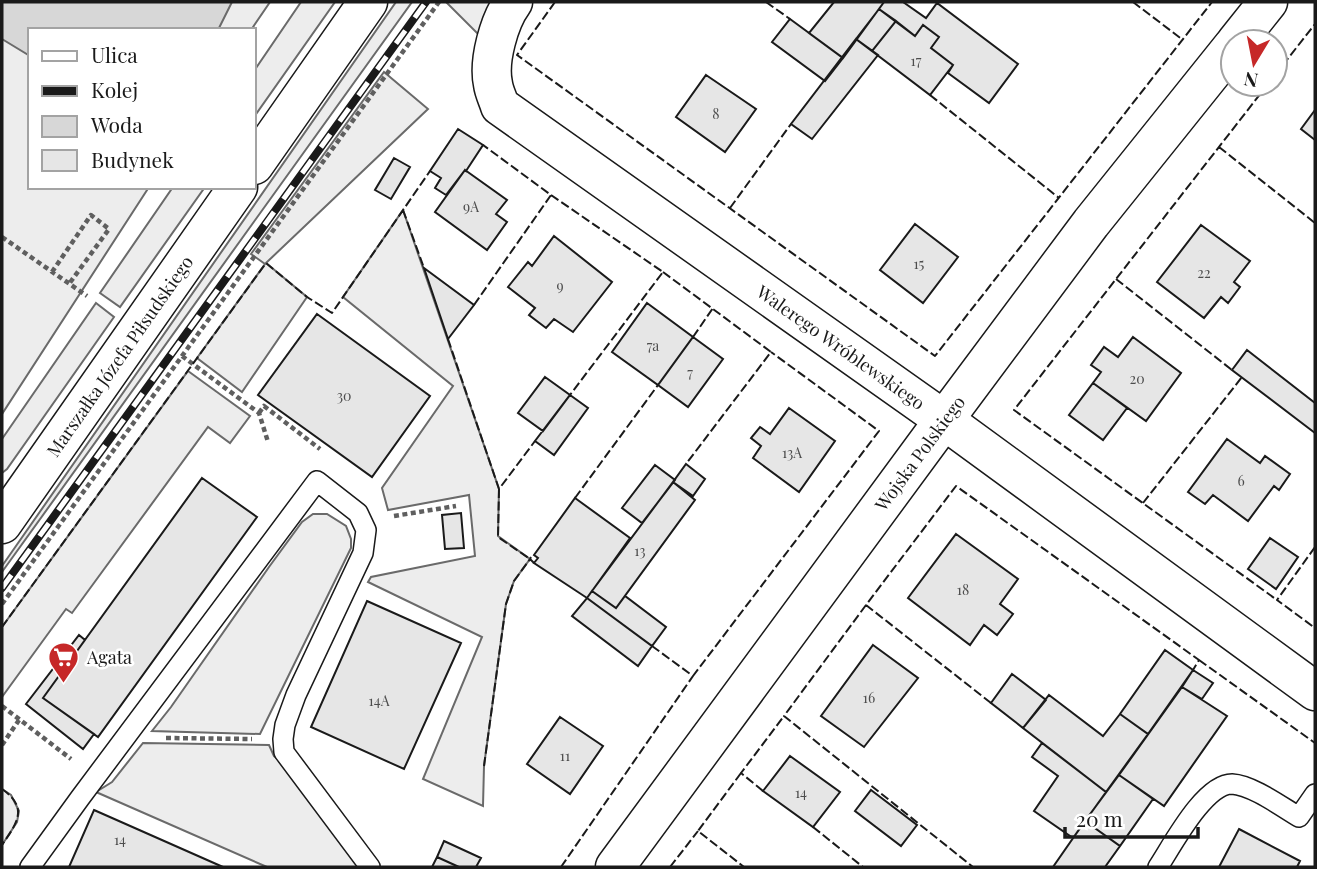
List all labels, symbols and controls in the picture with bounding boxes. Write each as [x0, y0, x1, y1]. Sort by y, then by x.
legend [28, 28, 256, 189]
north arrow [1219, 28, 1289, 98]
text: Ulica [91, 40, 138, 68]
house number: 17 [911, 51, 922, 70]
text: N [1242, 67, 1260, 95]
text: Kolej [91, 75, 138, 103]
house number: 8 [712, 104, 720, 123]
text: Woda [90, 110, 143, 138]
text: Budynek [91, 145, 174, 173]
house number: 9A [463, 197, 479, 216]
street label: Marszałka Józefa Piłsudskiego [41, 251, 198, 461]
house number: 15 [914, 254, 925, 273]
house number: 22 [1197, 263, 1211, 282]
house number: 9 [556, 276, 564, 295]
street label: Walerego Wróblewskiego [751, 279, 930, 415]
house number: 7a [647, 336, 659, 355]
house number: 7 [687, 363, 693, 382]
house number: 20 [1129, 369, 1145, 388]
house number: 30 [337, 386, 351, 405]
street label: Wojska Polskiego [869, 391, 970, 516]
house number: 13A [782, 443, 802, 462]
house number: 6 [1237, 471, 1245, 490]
house number: 13 [634, 541, 646, 560]
house number: 18 [957, 580, 969, 599]
supermarket icon: Agata [47, 640, 81, 684]
place label: Agata [86, 645, 132, 669]
house number: 16 [863, 688, 875, 707]
house number: 14A [369, 691, 390, 710]
house number: 11 [560, 746, 570, 765]
house number: 14 [795, 783, 807, 802]
scale bar [1065, 796, 1198, 840]
text: 20 m [1076, 804, 1123, 832]
house number: 14 [114, 830, 126, 849]

